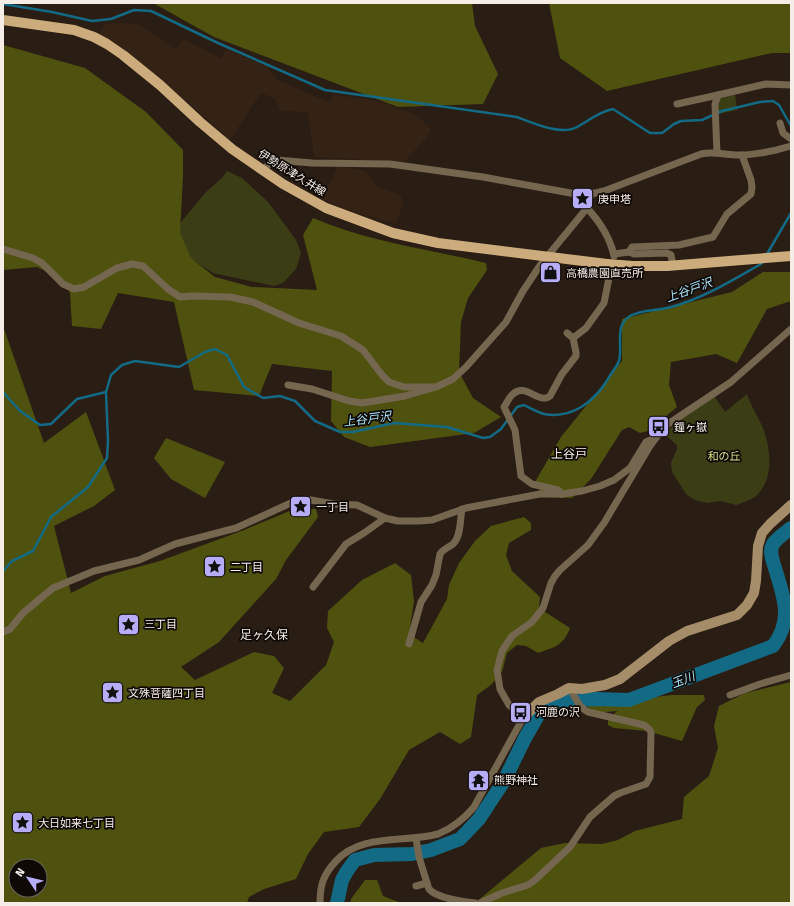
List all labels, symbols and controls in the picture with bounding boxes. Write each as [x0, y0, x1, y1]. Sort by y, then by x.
street label: 伊勢原津久井線 [256, 147, 328, 199]
place icon: 庚申塔 [570, 186, 596, 212]
place label: 庚申塔 [598, 193, 631, 206]
shop icon: 高橋農園直売所 [537, 260, 563, 286]
place label: 高橋農園直売所 [566, 267, 644, 280]
water label: 上谷戸沢 [664, 275, 716, 305]
water label: 上谷戸沢 [342, 409, 394, 429]
bus stop icon: 鐘ヶ嶽 [645, 414, 671, 440]
place label: 鐘ヶ嶽 [674, 421, 707, 434]
district label: 上谷戸 [551, 447, 587, 461]
park label: 和の丘 [708, 450, 741, 463]
place icon: 一丁目 [288, 494, 314, 520]
place label: 一丁目 [316, 501, 349, 514]
place icon: 二丁目 [201, 554, 227, 580]
place label: 二丁目 [230, 561, 263, 574]
place icon: 三丁目 [115, 611, 141, 637]
place label: 三丁目 [144, 618, 177, 631]
district label: 足ヶ久保 [240, 628, 288, 642]
water label: 玉川 [669, 668, 699, 691]
place icon: 文殊菩薩四丁目 [99, 680, 125, 706]
place label: 文殊菩薩四丁目 [128, 687, 205, 700]
bus stop icon: 河鹿の沢 [507, 699, 533, 725]
place label: 河鹿の沢 [536, 706, 580, 719]
temple icon: 熊野神社 [466, 767, 492, 793]
place label: 熊野神社 [494, 774, 538, 787]
place icon: 大日如来七丁目 [9, 810, 35, 836]
place label: 大日如来七丁目 [38, 817, 115, 830]
north arrow [8, 858, 48, 898]
text: N [13, 866, 28, 879]

